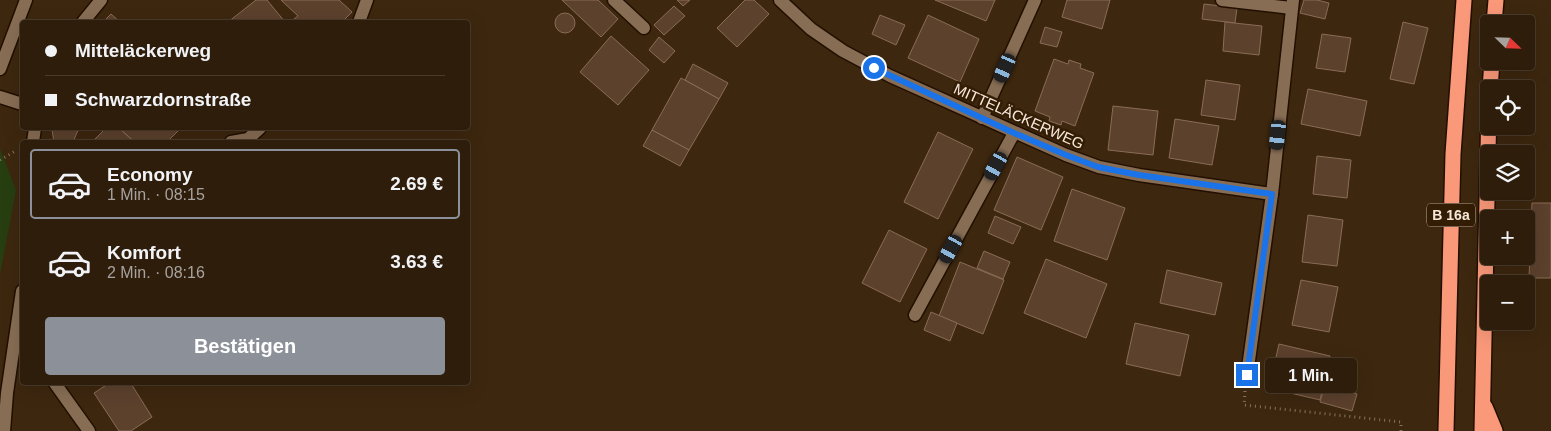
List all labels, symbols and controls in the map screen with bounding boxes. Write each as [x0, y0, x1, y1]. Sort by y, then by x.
north arrow [1480, 15, 1535, 70]
map controls [1480, 15, 1535, 330]
text: Mitteläckerweg [75, 40, 211, 61]
car [992, 51, 1017, 85]
route start [863, 57, 885, 79]
street label: MITTELÄCKERWEG [951, 80, 1087, 152]
button: locate [1480, 80, 1535, 135]
text: Schwarzdornstraße [75, 89, 251, 110]
car [1268, 119, 1287, 151]
button: layers [1480, 145, 1535, 200]
car [982, 149, 1009, 183]
icon: car [47, 162, 92, 207]
text: Economy [107, 164, 193, 185]
text: 2.69 € [390, 173, 443, 194]
text: 1 Min. · 08:15 [107, 186, 205, 203]
road number: B 16a [1427, 204, 1475, 226]
button: + [1480, 210, 1535, 265]
car [937, 232, 964, 266]
icon: car [47, 240, 92, 285]
text: Komfort [107, 242, 181, 263]
text: 3.63 € [390, 251, 443, 272]
text: 2 Min. · 08:16 [107, 264, 205, 281]
button: − [1480, 275, 1535, 330]
button: Bestätigen [45, 317, 445, 375]
callout: 1 Min. [1264, 358, 1357, 392]
route end [1236, 364, 1258, 386]
text: 1 Min. [1288, 367, 1334, 384]

